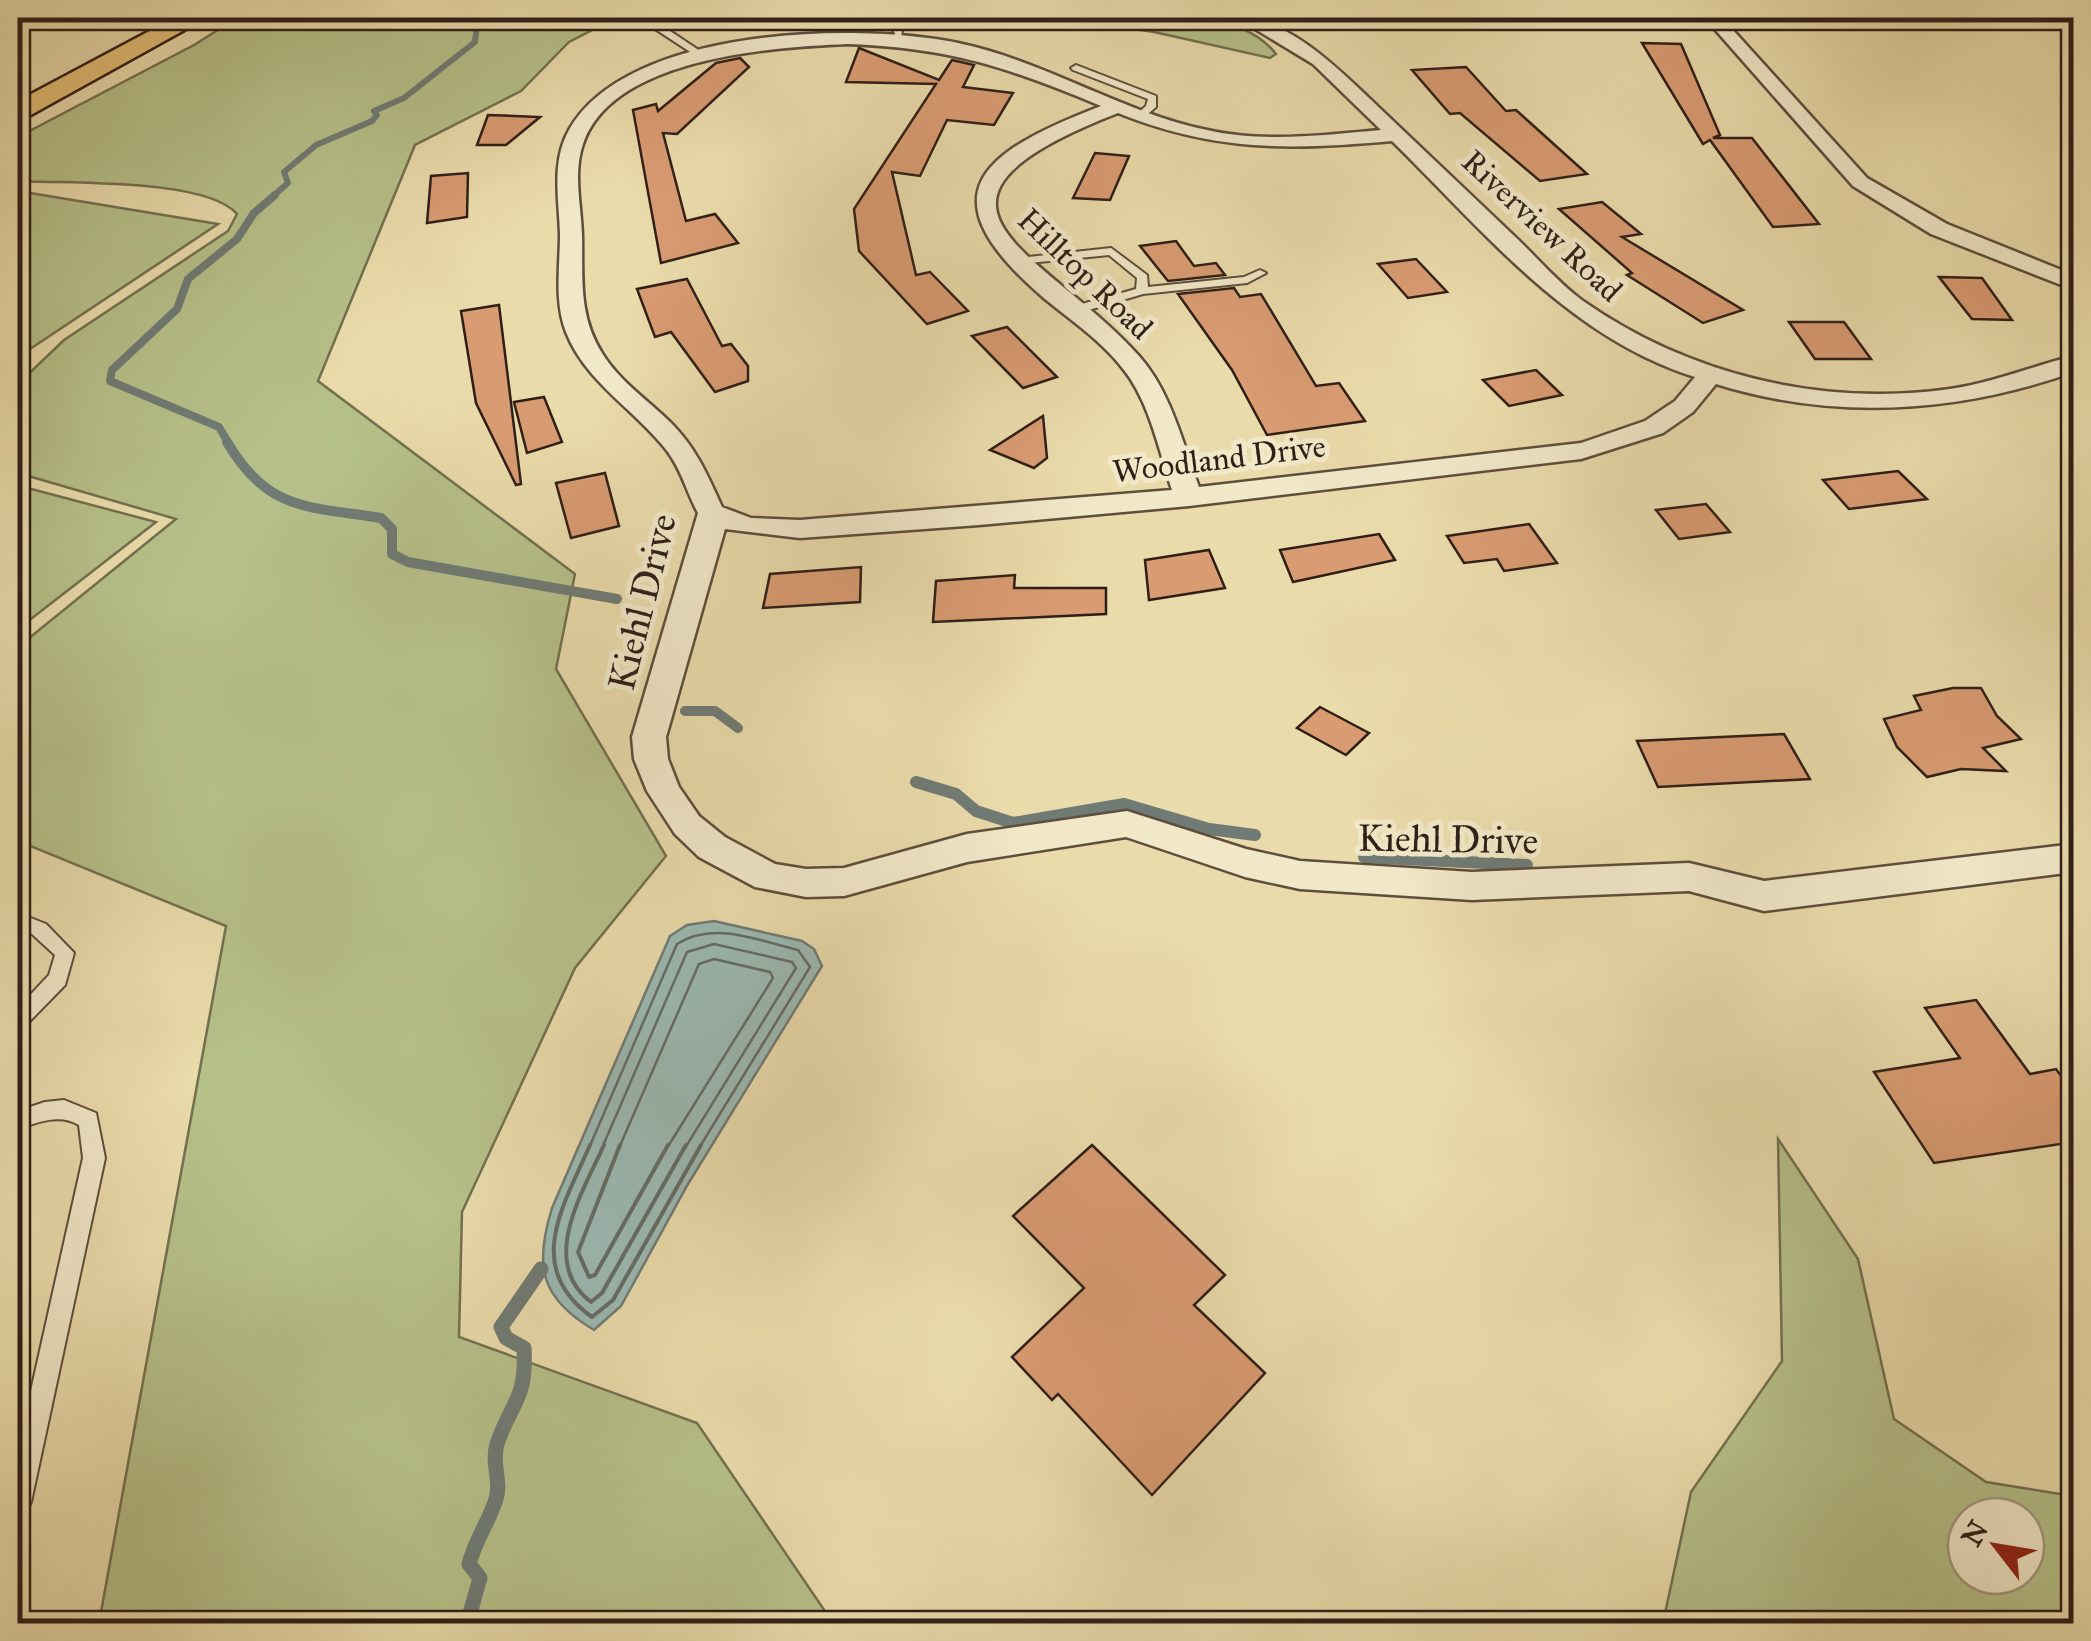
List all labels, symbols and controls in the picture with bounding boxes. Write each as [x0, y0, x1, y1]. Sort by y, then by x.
street label: Riverview Road [1454, 142, 1630, 310]
street label: Hilltop Road [1009, 200, 1161, 348]
street label: Woodland Drive [1110, 427, 1328, 491]
street label: Kiehl Drive [598, 509, 686, 695]
street label: Kiehl Drive [1357, 814, 1539, 864]
north arrow [1946, 1496, 2046, 1596]
text: N [1954, 1514, 1996, 1553]

